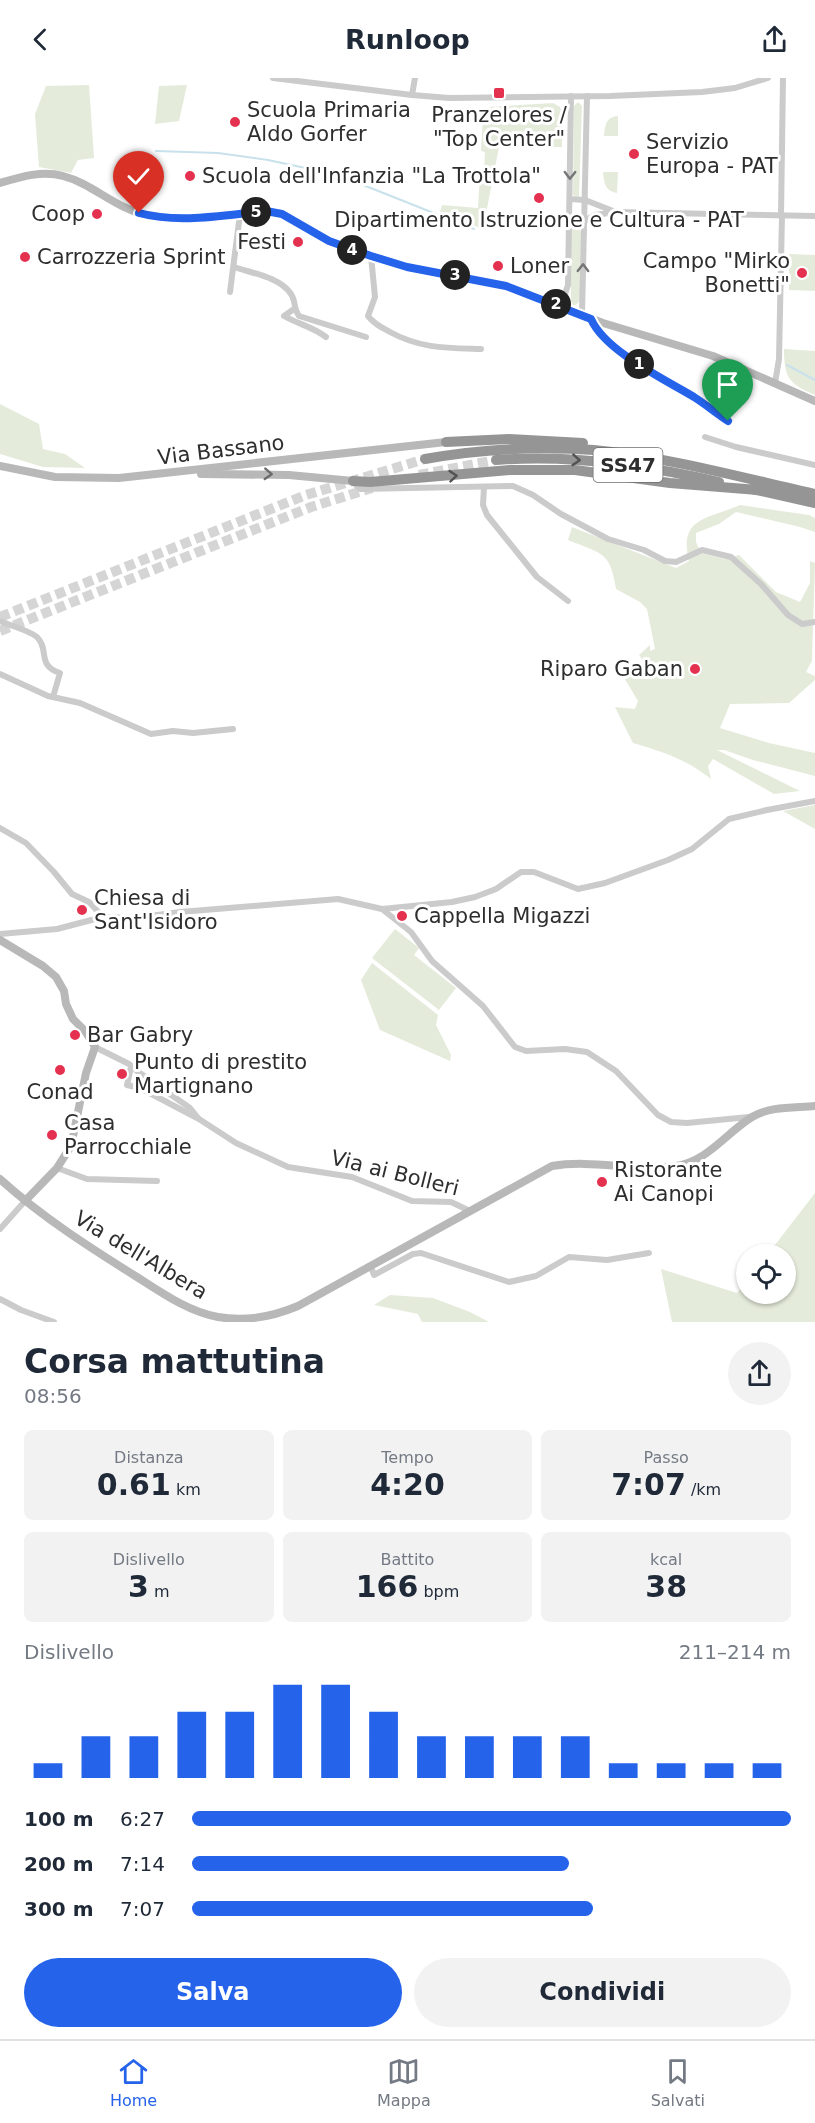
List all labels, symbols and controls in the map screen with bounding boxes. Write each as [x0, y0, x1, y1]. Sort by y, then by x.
icon: back [24, 23, 57, 56]
icon: share [758, 23, 791, 56]
text: Runloop [345, 24, 470, 55]
marker: Pranzelores / "Top Center" [492, 86, 506, 100]
place label: Scuola Primaria Aldo Gorfer [247, 98, 411, 146]
place label: Pranzelores / "Top Center" [431, 103, 568, 151]
marker: Scuola Primaria Aldo Gorfer [228, 115, 242, 129]
place label: Servizio Europa - PAT [646, 130, 778, 178]
marker: Servizio Europa - PAT [627, 147, 641, 161]
pin [113, 151, 164, 213]
icon: check [122, 160, 155, 193]
place label: Scuola dell'Infanzia "La Trottola" [202, 164, 541, 188]
marker: Scuola dell'Infanzia "La Trottola" [183, 169, 197, 183]
one-way arrow [564, 171, 576, 180]
marker: Dipartimento Istruzione e Cultura - PAT [532, 191, 546, 205]
pin: 5 [241, 197, 271, 227]
place label: Coop [31, 202, 85, 226]
text: 5 [250, 202, 262, 221]
marker: Coop [90, 207, 104, 221]
place label: Dipartimento Istruzione e Cultura - PAT [334, 208, 744, 232]
place label: Festi [237, 230, 286, 254]
marker: Festi [291, 235, 305, 249]
pin: 4 [337, 235, 367, 265]
text: 4 [346, 240, 358, 259]
place label: Carrozzeria Sprint [37, 245, 225, 269]
place label: Campo "Mirko Bonetti" [643, 249, 790, 297]
marker: Carrozzeria Sprint [18, 250, 32, 264]
place label: Loner [510, 254, 569, 278]
marker: Loner [491, 259, 505, 273]
pin: 3 [440, 260, 470, 290]
one-way arrow [577, 263, 589, 272]
text: 3 [449, 265, 461, 284]
marker: Campo "Mirko Bonetti" [795, 266, 809, 280]
pin: 2 [541, 289, 571, 319]
text: 2 [550, 294, 562, 313]
pin: 1 [624, 349, 654, 379]
text: 1 [633, 354, 645, 373]
pin [702, 359, 753, 421]
icon: arrive [711, 368, 744, 401]
street label: Via Bassano [156, 430, 286, 470]
road number: SS47 [594, 448, 662, 482]
one-way arrow [571, 453, 580, 466]
one-way arrow [263, 468, 272, 481]
one-way arrow [449, 470, 458, 483]
place label: Riparo Gaban [540, 657, 683, 681]
marker: Riparo Gaban [688, 662, 702, 676]
place label: Chiesa di Sant'Isidoro [94, 886, 218, 934]
marker: Chiesa di Sant'Isidoro [75, 903, 89, 917]
place label: Cappella Migazzi [414, 904, 590, 928]
marker: Cappella Migazzi [395, 909, 409, 923]
place label: Bar Gabry [87, 1023, 193, 1047]
marker: Bar Gabry [68, 1028, 82, 1042]
place label: Punto di prestito Martignano [134, 1050, 307, 1098]
marker: Conad [53, 1063, 67, 1077]
marker: Punto di prestito Martignano [115, 1067, 129, 1081]
place label: Conad [26, 1080, 94, 1104]
place label: Casa Parrocchiale [64, 1111, 192, 1159]
marker: Casa Parrocchiale [45, 1128, 59, 1142]
street label: Via ai Bolleri [329, 1146, 461, 1200]
place label: Ristorante Ai Canopi [614, 1158, 722, 1206]
marker: Ristorante Ai Canopi [595, 1175, 609, 1189]
street label: Via dell'Albera [70, 1206, 212, 1304]
map controls [736, 1244, 796, 1304]
button: locate [736, 1244, 796, 1304]
text: Corsa mattutina [24, 1342, 325, 1381]
button: share [728, 1342, 791, 1405]
text: 08:56 [24, 1384, 82, 1408]
text: Distanza [114, 1448, 184, 1467]
text: Tempo [381, 1448, 434, 1467]
text: Passo [644, 1448, 689, 1467]
text: 0.61 [97, 1467, 171, 1502]
text: 4:20 [370, 1467, 445, 1502]
text: 7:07 [611, 1467, 686, 1502]
text: km [171, 1480, 201, 1499]
text: /km [686, 1480, 721, 1499]
text: Dislivello [113, 1550, 185, 1569]
text: Battito [381, 1550, 434, 1569]
text: kcal [650, 1550, 682, 1569]
text: 3 [128, 1569, 149, 1604]
text: 166 [356, 1569, 418, 1604]
text: 38 [645, 1569, 687, 1604]
text: m [149, 1582, 170, 1601]
text: bpm [418, 1582, 459, 1601]
text: Dislivello [24, 1640, 114, 1664]
text: 211–214 m [679, 1640, 791, 1664]
text: 100 m [24, 1807, 94, 1831]
text: 6:27 [120, 1807, 165, 1831]
text: 200 m [24, 1852, 94, 1876]
text: 7:14 [120, 1852, 165, 1876]
text: 300 m [24, 1897, 94, 1921]
text: 7:07 [120, 1897, 165, 1921]
button: Salva [24, 1958, 402, 2027]
button: Condividi [414, 1958, 791, 2027]
tab: Home [110, 2055, 157, 2110]
tab: Mappa [377, 2055, 431, 2110]
tab: Salvati [651, 2055, 705, 2110]

